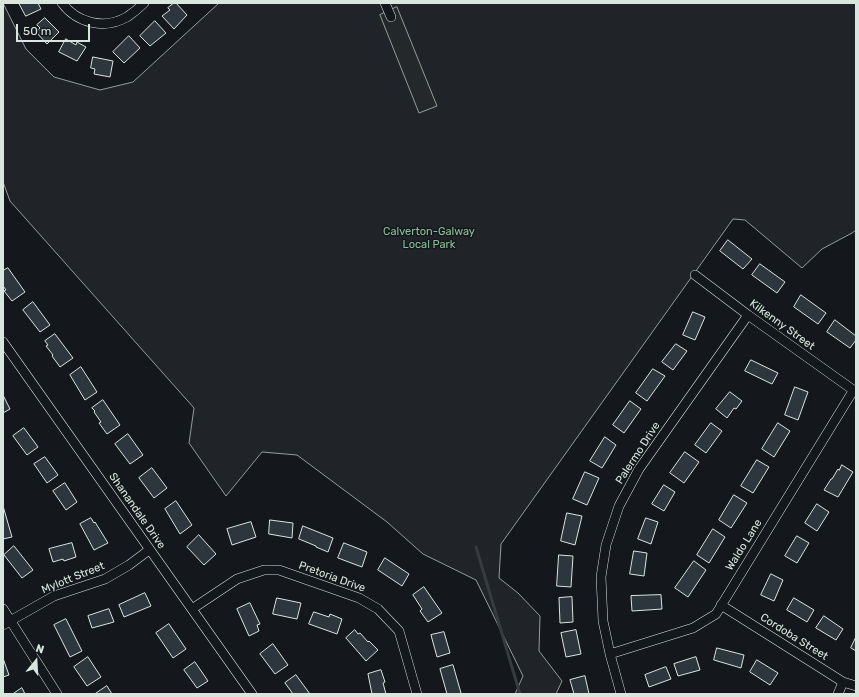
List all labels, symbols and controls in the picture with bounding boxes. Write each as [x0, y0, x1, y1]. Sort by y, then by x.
scale bar [18, 16, 92, 42]
text: 50 m [23, 24, 51, 38]
park label: Calverton-Galway Local Park [383, 225, 475, 251]
street label: Kilkenny Street [747, 297, 817, 353]
street label: Palermo Drive [613, 420, 663, 486]
street label: Shanandale Drive [106, 471, 168, 551]
street label: Waldo Lane [723, 517, 765, 573]
street label: Mylott Street [40, 559, 106, 597]
street label: Pretoria Drive [297, 559, 367, 595]
street label: Cordoba Street [758, 611, 830, 663]
north arrow [16, 641, 56, 681]
text: N [34, 642, 46, 657]

